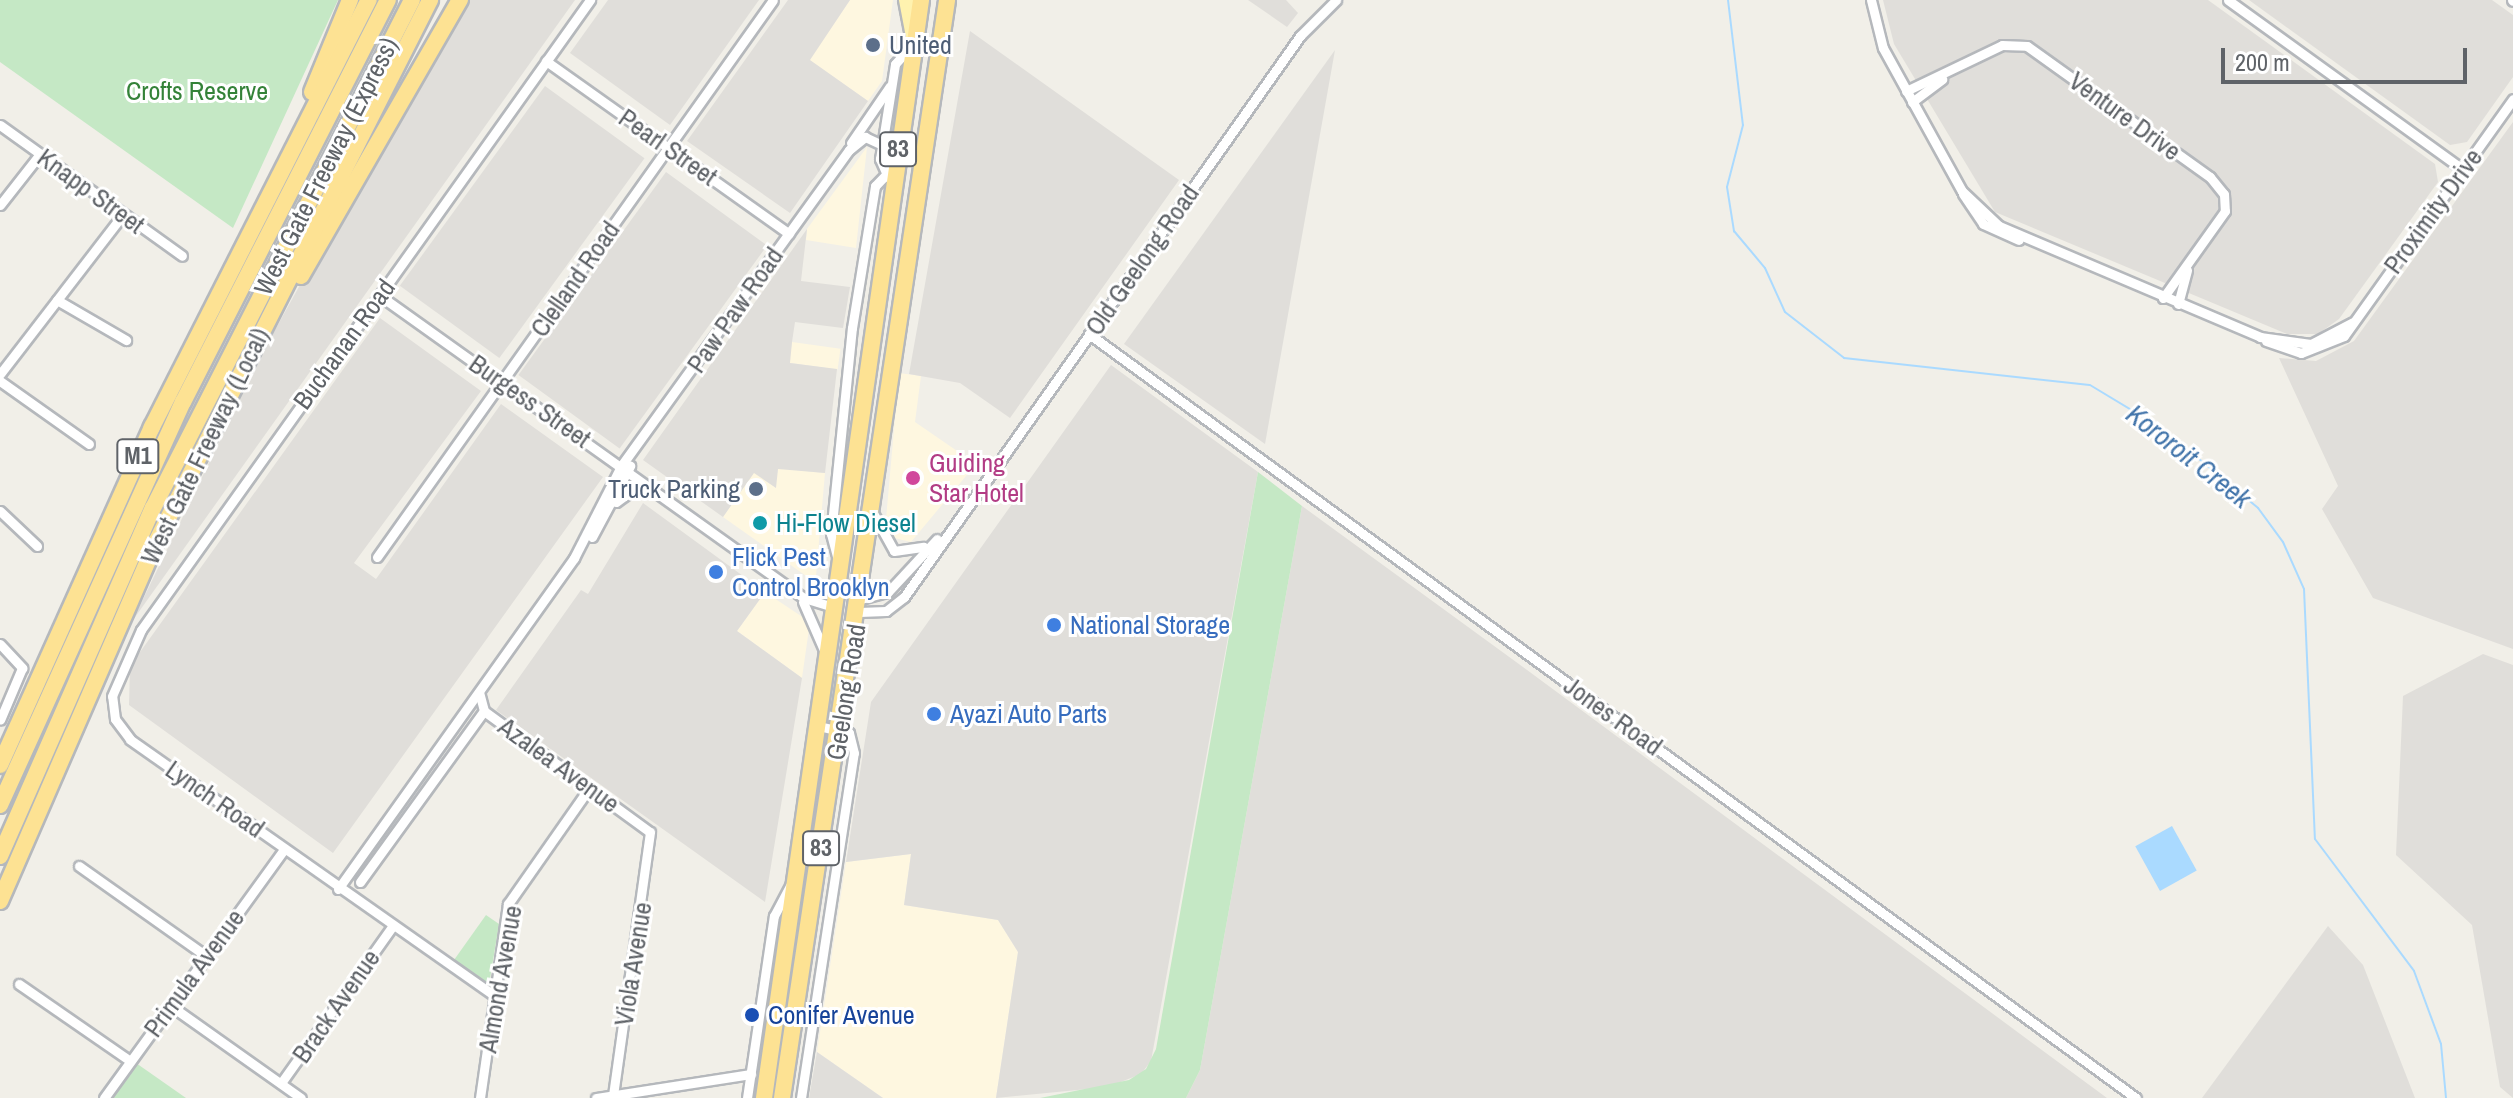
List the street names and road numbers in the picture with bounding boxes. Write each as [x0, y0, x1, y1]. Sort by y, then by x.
street label: West Gate Freeway (Express) [247, 32, 405, 300]
street label: Venture Drive [2063, 65, 2187, 167]
street label: Pearl Street [613, 102, 723, 192]
road number: 83 [878, 129, 918, 169]
street label: Knapp Street [31, 142, 151, 240]
street label: Proximity Drive [2377, 142, 2489, 280]
street label: Old Geelong Road [1079, 179, 1205, 341]
street label: Clelland Road [524, 215, 626, 343]
street label: Paw Paw Road [680, 241, 790, 379]
street label: Buchanan Road [286, 273, 402, 415]
street label: West Gate Freeway (Local) [134, 323, 276, 569]
street label: Burgess Street [463, 348, 597, 454]
road number: M1 [116, 436, 160, 476]
street label: Geelong Road [820, 622, 872, 762]
street label: Jones Road [1558, 670, 1668, 762]
street label: Azalea Avenue [492, 710, 626, 820]
street label: Lynch Road [160, 754, 270, 844]
road number: 83 [801, 828, 841, 868]
street label: Viola Avenue [608, 899, 658, 1029]
street label: Almond Avenue [472, 902, 528, 1056]
street label: Primula Avenue [137, 903, 251, 1043]
street label: Brack Avenue [285, 943, 387, 1069]

